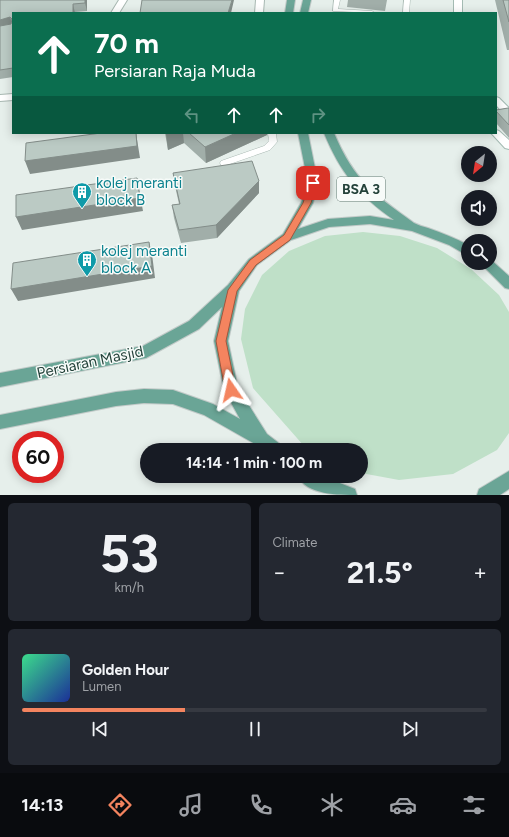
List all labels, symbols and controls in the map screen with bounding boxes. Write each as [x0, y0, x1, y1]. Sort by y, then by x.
text: 70 m [94, 26, 159, 60]
icon: ahead [28, 28, 80, 80]
text: Persiaran Raja Muda [94, 60, 256, 82]
icon: left [181, 104, 203, 126]
icon: ahead [223, 104, 245, 126]
icon: ahead [265, 104, 287, 126]
icon: right [307, 104, 329, 126]
north arrow [461, 146, 497, 182]
map controls [461, 146, 497, 270]
pin [296, 166, 330, 200]
icon: arrive [302, 172, 324, 194]
place label: kolej meranti block B [96, 174, 182, 209]
road number: BSA 3 [337, 177, 385, 201]
building icon: kolej meranti block B [71, 181, 93, 209]
button: sound [461, 190, 497, 226]
button: search [461, 234, 497, 270]
place label: kolej meranti block A [101, 242, 187, 277]
building icon: kolej meranti block A [76, 249, 98, 277]
street label: Persiaran Masjid [35, 342, 145, 382]
position arrow [210, 369, 252, 411]
speed limit sign: 60 [12, 431, 64, 483]
text: 14:14 · 1 min · 100 m [186, 454, 322, 472]
text: 53 [100, 523, 159, 585]
text: Climate [273, 535, 317, 550]
text: 21.5° [347, 554, 413, 591]
text: − [273, 559, 286, 586]
text: + [473, 559, 487, 586]
text: km/h [114, 580, 144, 595]
text: Golden Hour [82, 661, 169, 679]
text: Lumen [82, 679, 121, 694]
icon: previous [89, 718, 111, 740]
icon: pause [244, 718, 266, 740]
icon: next [399, 718, 421, 740]
icon: directions [106, 791, 134, 819]
icon: music [177, 791, 205, 819]
icon: phone [247, 791, 275, 819]
icon: climate [318, 791, 346, 819]
icon: car [389, 791, 417, 819]
icon: filters [460, 791, 488, 819]
text: 14:13 [21, 794, 63, 816]

